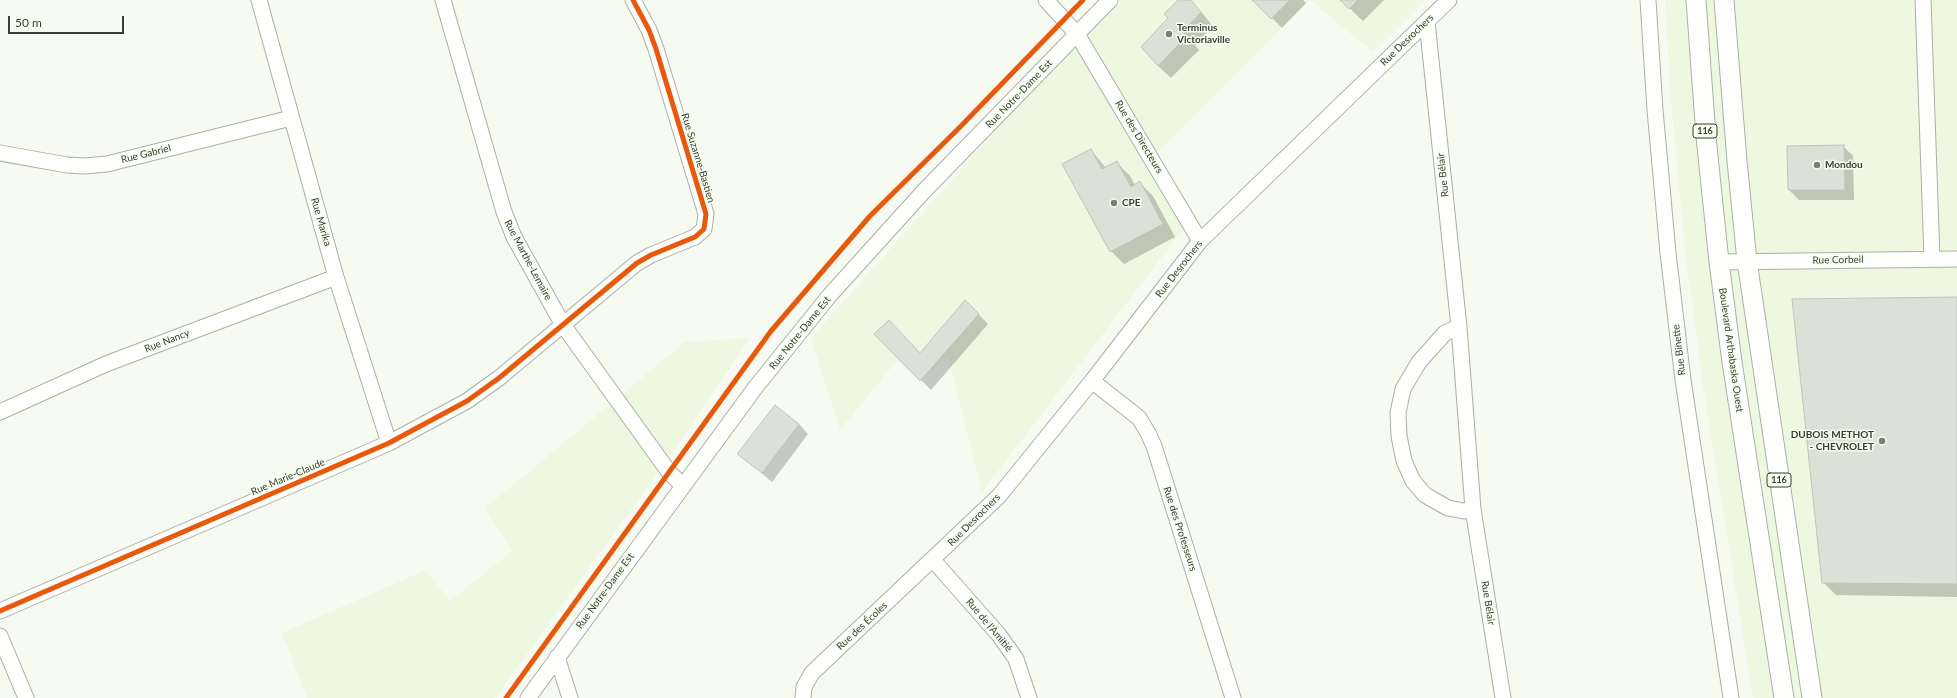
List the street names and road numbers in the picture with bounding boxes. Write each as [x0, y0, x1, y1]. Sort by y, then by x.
street label: Rue Desrochers [1378, 12, 1436, 68]
street label: Rue Notre-Dame Est [983, 57, 1055, 131]
street label: Rue des Directeurs [1112, 98, 1166, 176]
street label: Rue Suzanne-Bastien [679, 112, 717, 204]
road number: 116 [1693, 124, 1717, 138]
street label: Rue Gabriel [120, 142, 172, 166]
street label: Rue Bélair [1435, 152, 1451, 198]
street label: Rue Marika [308, 196, 334, 248]
street label: Rue Marthe-Lemaire [502, 218, 554, 302]
street label: Rue Desrochers [1153, 238, 1205, 300]
street label: Rue Corbeil [1812, 254, 1864, 266]
street label: Boulevard Arthabaska Ouest [1716, 287, 1746, 413]
street label: Rue Notre-Dame Est [767, 294, 833, 372]
street label: Rue Binette [1670, 324, 1688, 376]
street label: Rue Nancy [143, 327, 191, 355]
street label: Rue Marie-Claude [249, 456, 327, 498]
road number: 116 [1767, 473, 1791, 487]
street label: Rue des Professeurs [1161, 485, 1199, 573]
street label: Rue Desrochers [945, 491, 1003, 549]
street label: Rue Notre-Dame Est [573, 551, 637, 631]
street label: Rue Bélair [1479, 580, 1497, 626]
street label: Rue de l'Amitié [963, 596, 1015, 654]
street label: Rue des Écoles [834, 599, 890, 653]

